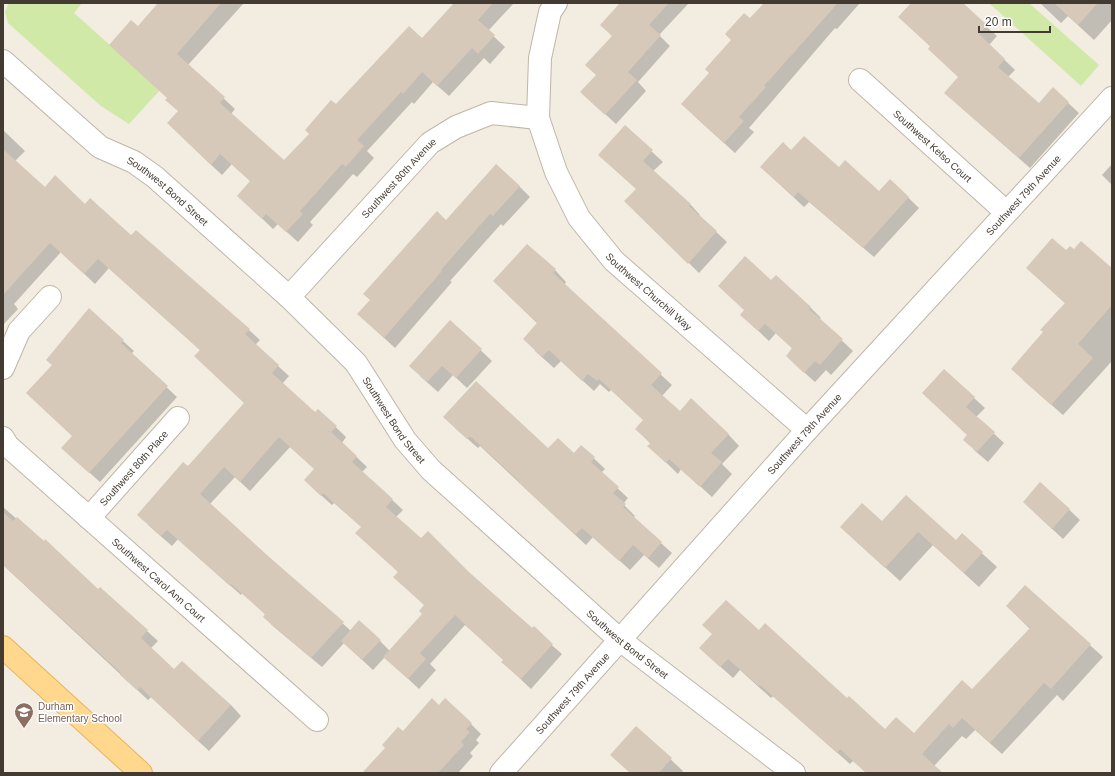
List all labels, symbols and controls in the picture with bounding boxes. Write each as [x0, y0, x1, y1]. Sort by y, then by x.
scale bar [979, 8, 1050, 34]
text: 20 m [985, 15, 1012, 29]
street label: Southwest Kelso Court [891, 108, 974, 184]
street label: Southwest 80th Avenue [359, 136, 438, 220]
street label: Southwest 79th Avenue [984, 152, 1063, 238]
street label: Southwest Bond Street [125, 155, 210, 228]
street label: Southwest Churchill Way [604, 251, 694, 333]
street label: Southwest Bond Street [360, 375, 428, 466]
street label: Southwest 79th Avenue [765, 391, 844, 477]
street label: Southwest 80th Place [98, 428, 170, 508]
street label: Southwest Carol Ann Court [110, 536, 207, 624]
street label: Southwest Bond Street [584, 608, 670, 681]
street label: Southwest 79th Avenue [534, 650, 612, 736]
school or university icon: Durham Elementary School [13, 701, 35, 729]
place label: Durham Elementary School [38, 701, 122, 724]

